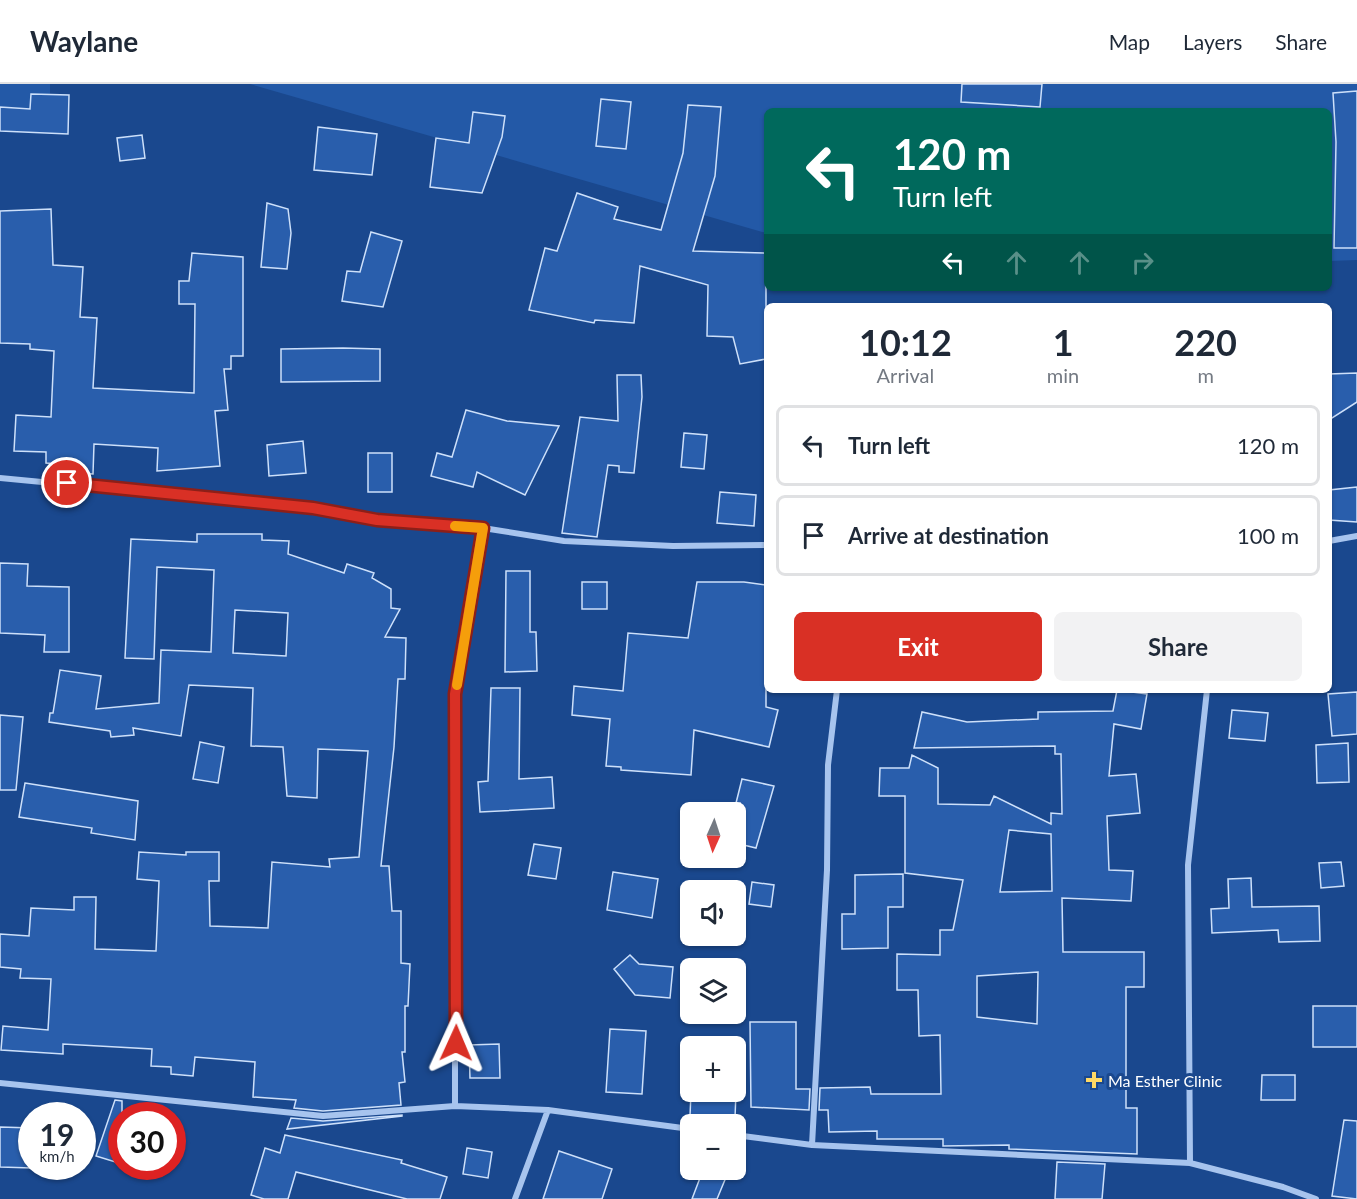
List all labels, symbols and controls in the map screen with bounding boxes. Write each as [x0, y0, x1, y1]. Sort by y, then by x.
text: Waylane [30, 24, 138, 58]
text: Map [1109, 29, 1150, 54]
text: Layers [1183, 29, 1242, 54]
text: Share [1275, 29, 1327, 54]
text: 120 m [893, 129, 1011, 179]
icon: left [794, 132, 872, 210]
text: Turn left [893, 180, 992, 213]
icon: left [937, 246, 970, 279]
icon: ahead [1000, 246, 1033, 279]
icon: ahead [1063, 246, 1096, 279]
icon: right [1126, 246, 1159, 279]
text: 10:12 [859, 320, 952, 364]
text: 1 [1053, 320, 1074, 364]
text: 220 [1174, 320, 1237, 364]
text: Arrival [877, 363, 934, 387]
text: min [1047, 363, 1079, 387]
text: m [1197, 363, 1214, 387]
icon: left [797, 429, 830, 462]
text: Turn left [848, 432, 930, 459]
text: 120 m [1237, 432, 1299, 459]
pin [41, 457, 92, 508]
icon: arrive [50, 466, 83, 499]
icon: arrive [797, 519, 830, 552]
text: Arrive at destination [848, 522, 1049, 549]
text: 100 m [1237, 522, 1299, 549]
button: Exit [794, 612, 1042, 681]
button: Share [1054, 612, 1302, 681]
north arrow [680, 802, 746, 868]
map controls [680, 802, 746, 1180]
button: sound [680, 880, 746, 946]
button: layers [680, 958, 746, 1024]
position arrow [424, 1011, 488, 1075]
button: + [680, 1036, 746, 1102]
marker: Ma Esther Clinic [1085, 1071, 1103, 1089]
place label: Ma Esther Clinic [1108, 1071, 1222, 1090]
speed limit sign: 30 [108, 1102, 186, 1180]
button: − [680, 1114, 746, 1180]
text: 19 [40, 1116, 74, 1152]
text: km/h [39, 1147, 75, 1165]

